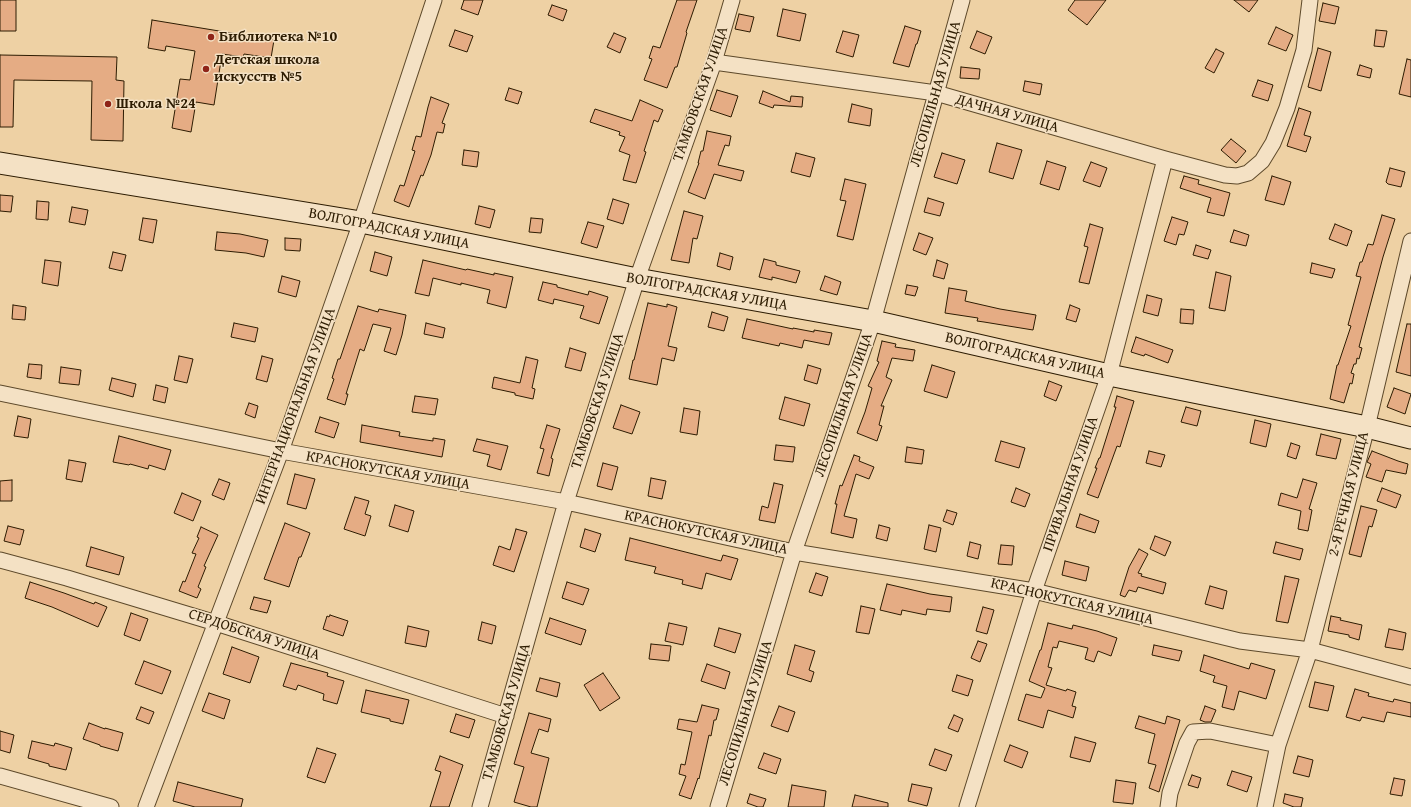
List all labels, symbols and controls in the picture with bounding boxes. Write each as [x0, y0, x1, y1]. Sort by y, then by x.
street label: ЛЕСОПИЛЬНАЯ УЛИЦА [907, 19, 965, 169]
street label: ТАМБОВСКАЯ УЛИЦА [669, 24, 733, 164]
place label: Библиотека №10 [219, 28, 337, 46]
marker: Библиотека №10 [206, 32, 216, 42]
place label: Детская школа искусств №5 [214, 51, 320, 86]
marker: Детская школа искусств №5 [201, 64, 211, 74]
street label: ДАЧНАЯ УЛИЦА [953, 91, 1061, 137]
place label: Школа №24 [116, 95, 196, 113]
marker: Школа №24 [103, 99, 113, 109]
street label: ВОЛГОГРАДСКАЯ УЛИЦА [307, 205, 471, 253]
street label: ВОЛГОГРАДСКАЯ УЛИЦА [625, 269, 789, 315]
street label: ИНТЕРНАЦИОНАЛЬНАЯ УЛИЦА [252, 305, 340, 507]
street label: ВОЛГОГРАДСКАЯ УЛИЦА [943, 329, 1107, 383]
street label: ТАМБОВСКАЯ УЛИЦА [568, 331, 628, 471]
street label: ЛЕСОПИЛЬНАЯ УЛИЦА [811, 331, 877, 479]
street label: ПРИВАЛЬНАЯ УЛИЦА [1039, 414, 1103, 554]
street label: 2-Я РЕЧНАЯ УЛИЦА [1325, 430, 1373, 558]
street label: КРАСНОКУТСКАЯ УЛИЦА [304, 448, 472, 494]
street label: КРАСНОКУТСКАЯ УЛИЦА [623, 507, 789, 559]
street label: КРАСНОКУТСКАЯ УЛИЦА [989, 575, 1155, 629]
street label: СЕРДОБСКАЯ УЛИЦА [186, 605, 322, 665]
street label: ЛЕСОПИЛЬНАЯ УЛИЦА [715, 638, 777, 788]
street label: ТАМБОВСКАЯ УЛИЦА [479, 642, 535, 782]

